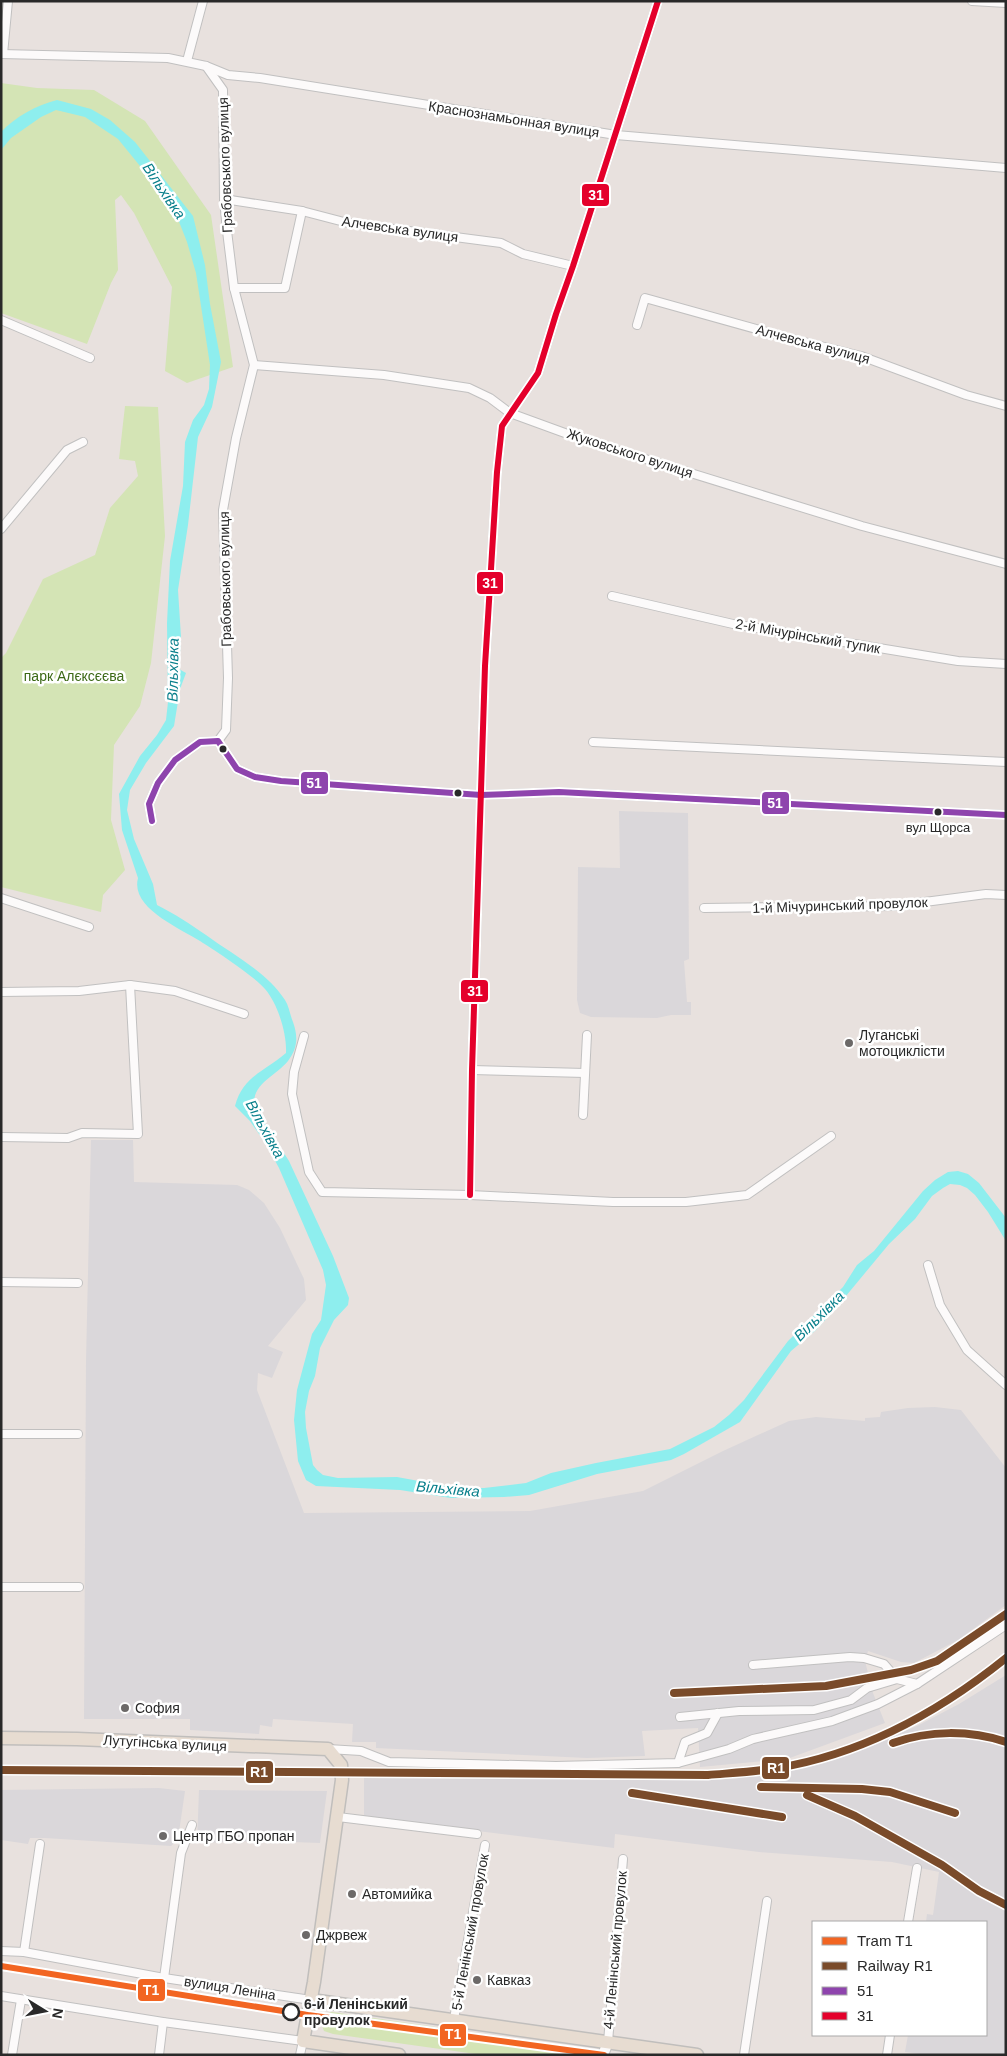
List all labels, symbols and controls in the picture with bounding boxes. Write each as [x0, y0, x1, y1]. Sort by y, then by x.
street label: Грабовського вулиця [215, 97, 235, 233]
street label: Краснознамьонная вулиця [427, 98, 601, 140]
water label: Вільхівка [140, 160, 189, 222]
line badge: 31 [581, 183, 610, 207]
text: 31 [588, 187, 604, 203]
street label: Алчевська вулиця [341, 213, 459, 245]
street label: Алчевська вулиця [754, 321, 872, 367]
street label: Жуковського вулиця [565, 425, 695, 481]
street label: Грабовського вулиця [216, 511, 234, 647]
line badge: 31 [476, 571, 504, 595]
text: 31 [482, 575, 498, 591]
street label: 2-й Мічурінський тупик [734, 615, 883, 657]
water label: Вільхівка [163, 638, 182, 702]
park label: парк Алєксєєва [24, 668, 124, 684]
unlabelled marker [218, 744, 228, 754]
line badge: 51 [300, 771, 329, 795]
text: 51 [306, 775, 322, 791]
unlabelled marker [453, 788, 463, 798]
line badge: 51 [761, 791, 790, 815]
text: 51 [767, 795, 783, 811]
marker: вул Щорса [933, 807, 943, 817]
place label: вул Щорса [906, 820, 971, 835]
street label: 1-й Мічуринський провулок [752, 894, 929, 916]
line badge: 31 [460, 979, 489, 1003]
text: 31 [467, 983, 483, 999]
place label: Луганські мотоциклісти [859, 1027, 945, 1059]
marker: Луганські мотоциклісти [843, 1037, 855, 1049]
water label: Вільхівка [243, 1097, 288, 1161]
water label: Вільхівка [790, 1287, 847, 1344]
water label: Вільхівка [416, 1477, 481, 1500]
place label: София [135, 1700, 180, 1716]
marker: София [119, 1702, 131, 1714]
street label: Лутугінська вулиця [103, 1732, 227, 1754]
line badge: R1 [761, 1756, 790, 1780]
line badge: R1 [245, 1760, 274, 1784]
text: R1 [767, 1760, 785, 1776]
text: R1 [250, 1764, 268, 1780]
place label: Центр ГБО пропан [173, 1828, 295, 1844]
marker: Центр ГБО пропан [157, 1830, 169, 1842]
street label: 5-й Ленінський провулок [448, 1852, 492, 2012]
street label: 4-й Ленінський провулок [600, 1869, 630, 2030]
place label: Автомийка [362, 1886, 432, 1902]
marker: Автомийка [346, 1888, 358, 1900]
legend [812, 1921, 987, 2036]
place label: Джрвеж [316, 1927, 368, 1943]
marker: Джрвеж [300, 1929, 312, 1941]
text: Tram T1 [857, 1932, 913, 1949]
text: Railway R1 [857, 1957, 933, 1974]
place label: Кавказ [487, 1972, 531, 1988]
street label: вулиця Леніна [183, 1973, 277, 2003]
marker: Кавказ [471, 1974, 483, 1986]
line badge: T1 [137, 1978, 166, 2002]
text: T1 [143, 1982, 159, 1998]
text: 51 [857, 1982, 874, 1999]
north arrow [20, 1986, 70, 2036]
place label: 6-й Ленінський провулок [304, 1996, 408, 2028]
marker: 6-й Ленінський провулок [282, 2003, 300, 2021]
text: N [49, 2007, 67, 2020]
text: 31 [857, 2007, 874, 2024]
line badge: T1 [439, 2023, 467, 2047]
text: T1 [445, 2026, 461, 2042]

